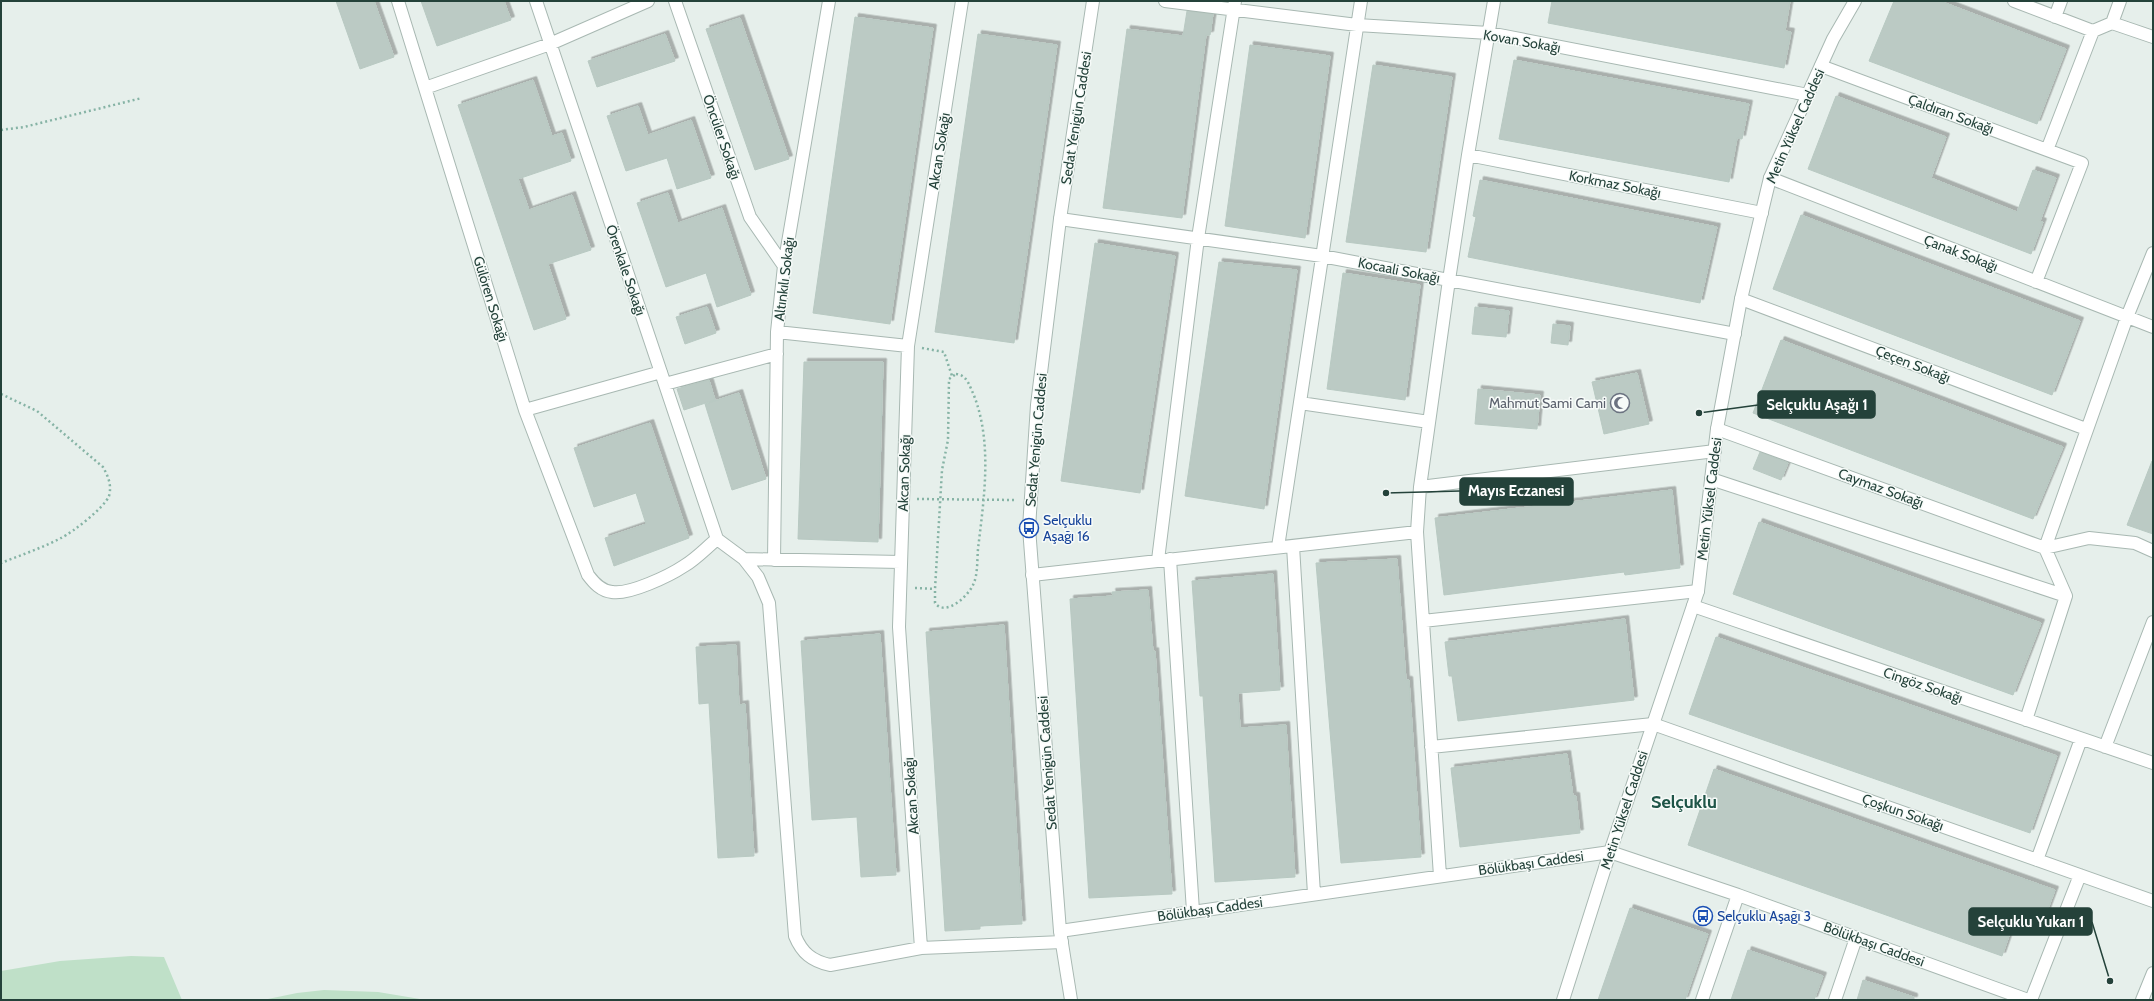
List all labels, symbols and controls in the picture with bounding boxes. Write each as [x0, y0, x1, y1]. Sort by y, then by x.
street label: Kovan Sokağı [1482, 25, 1562, 57]
street label: Sedat Yenigün Caddesi [1057, 50, 1095, 186]
street label: Metin Yüksel Caddesi [1762, 66, 1828, 186]
street label: Çaldıran Sokağı [1906, 90, 1996, 138]
street label: Öncüler Sokağı [699, 92, 745, 182]
street label: Akcan Sokağı [924, 111, 954, 191]
street label: Korkmaz Sokağı [1567, 166, 1663, 202]
street label: Örenkale Sokağı [602, 222, 650, 318]
street label: Çanak Sokağı [1921, 231, 2001, 275]
street label: Altınkılı Sokağı [770, 236, 798, 322]
street label: Kocaali Sokağı [1356, 253, 1442, 287]
street label: Gülören Sokağı [469, 254, 513, 344]
street label: Çeçen Sokağı [1873, 341, 1953, 387]
street label: Sedat Yenigün Caddesi [1021, 372, 1051, 508]
callout: Selçuklu Aşağı 1 [1758, 391, 1875, 418]
mosque icon: Mahmut Sami Cami [1609, 392, 1631, 414]
place label: Mahmut Sami Cami [1489, 394, 1606, 412]
text: Selçuklu Aşağı 1 [1766, 396, 1868, 414]
street label: Akcan Sokağı [894, 434, 914, 512]
street label: Metin Yüksel Caddesi [1693, 436, 1725, 562]
street label: Caymaz Sokağı [1836, 464, 1926, 512]
callout: Mayıs Eczanesi [1460, 478, 1573, 505]
text: Mayıs Eczanesi [1468, 482, 1564, 500]
place label: Selçuklu Aşağı 16 [1043, 511, 1092, 545]
bus stop icon: Selçuklu Aşağı 16 [1018, 517, 1040, 539]
street label: Cingöz Sokağı [1881, 663, 1965, 707]
street label: Sedat Yenigün Caddesi [1033, 695, 1061, 831]
street label: Metin Yüksel Caddesi [1596, 748, 1652, 872]
street label: Akcan Sokağı [899, 757, 923, 835]
street label: Çoşkun Sokağı [1860, 790, 1946, 834]
district label: Selçuklu [1651, 791, 1717, 813]
street label: Bölükbaşı Caddesi [1477, 847, 1585, 879]
street label: Bölükbaşı Caddesi [1156, 893, 1264, 925]
bus stop icon: Selçuklu Aşağı 3 [1692, 905, 1714, 927]
place label: Selçuklu Aşağı 3 [1717, 907, 1811, 925]
callout: Selçuklu Yukarı 1 [1969, 908, 2092, 935]
text: Selçuklu Yukarı 1 [1978, 913, 2084, 931]
street label: Bölükbaşı Caddesi [1821, 917, 1927, 971]

